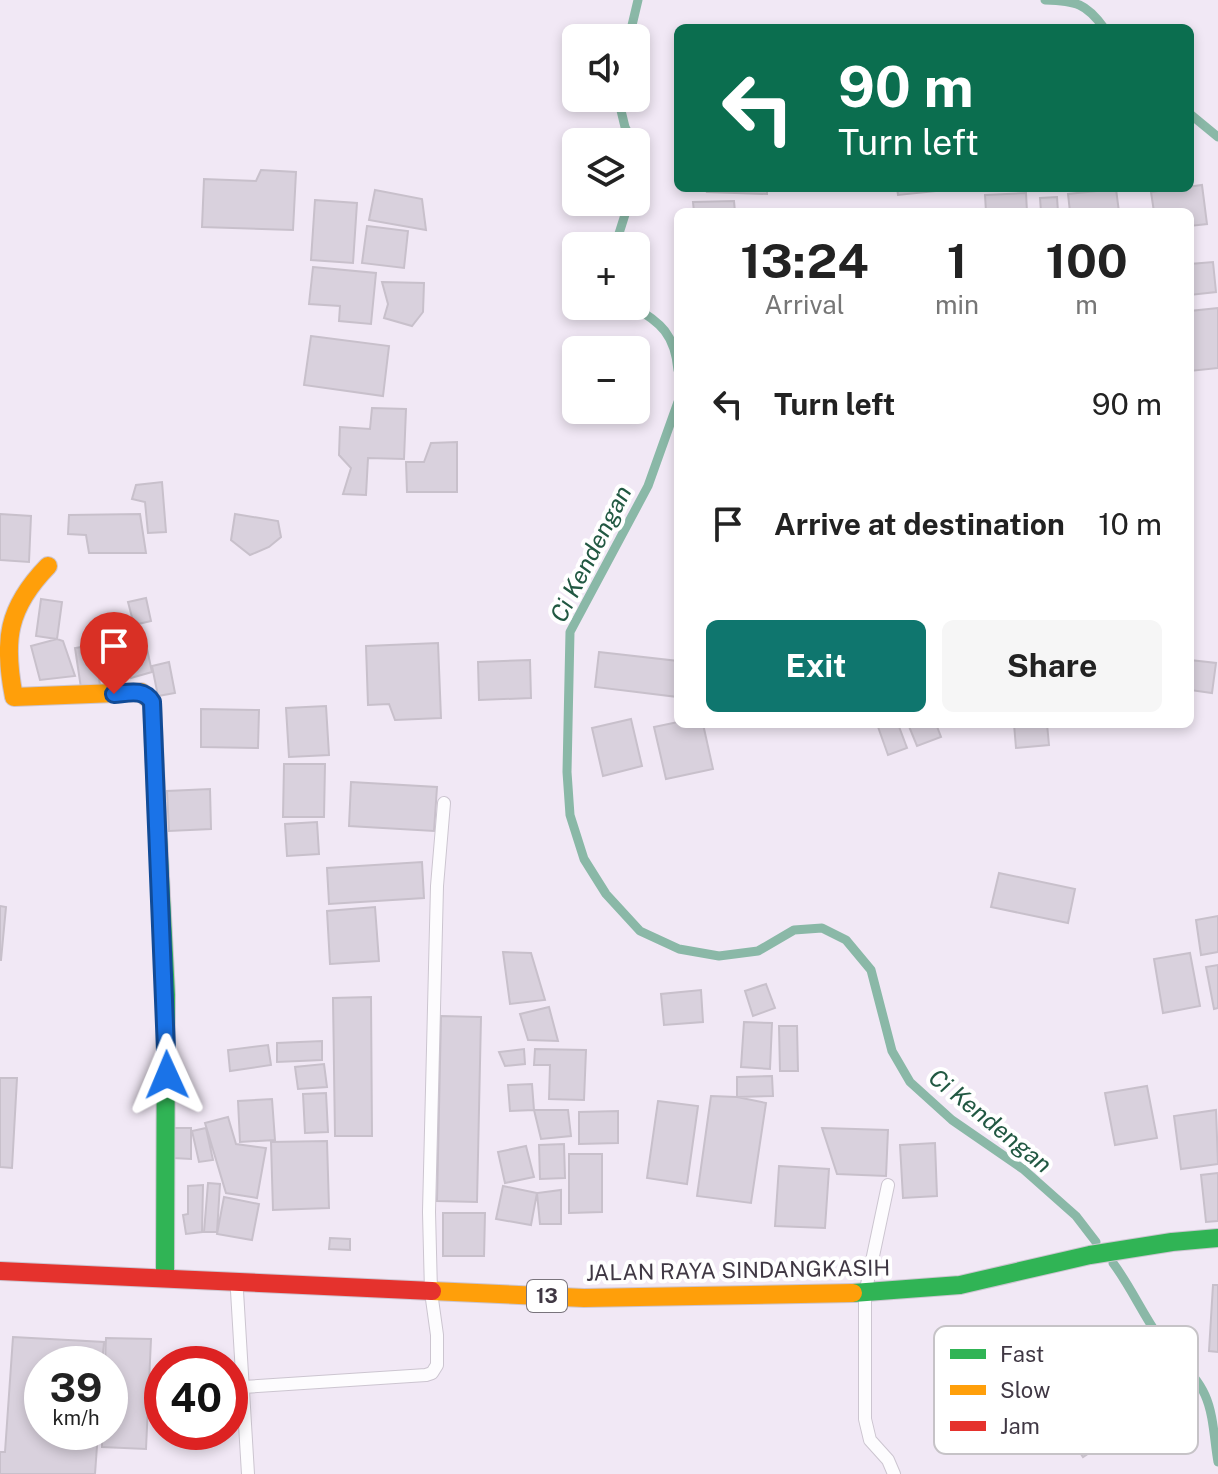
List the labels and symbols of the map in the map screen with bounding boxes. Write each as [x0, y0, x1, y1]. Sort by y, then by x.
water label: Ci Kendengan [544, 481, 637, 627]
pin [80, 612, 148, 694]
position arrow [125, 1033, 209, 1117]
water label: Ci Kendengan [924, 1062, 1058, 1178]
street label: JALAN RAYA SINDANGKASIH [586, 1254, 890, 1286]
road number: 13 [527, 1280, 567, 1312]
legend [934, 1326, 1198, 1454]
text: Fast [1000, 1341, 1044, 1367]
speed limit sign: 40 [144, 1346, 248, 1450]
text: Slow [1000, 1377, 1050, 1403]
text: Jam [1000, 1413, 1040, 1439]

